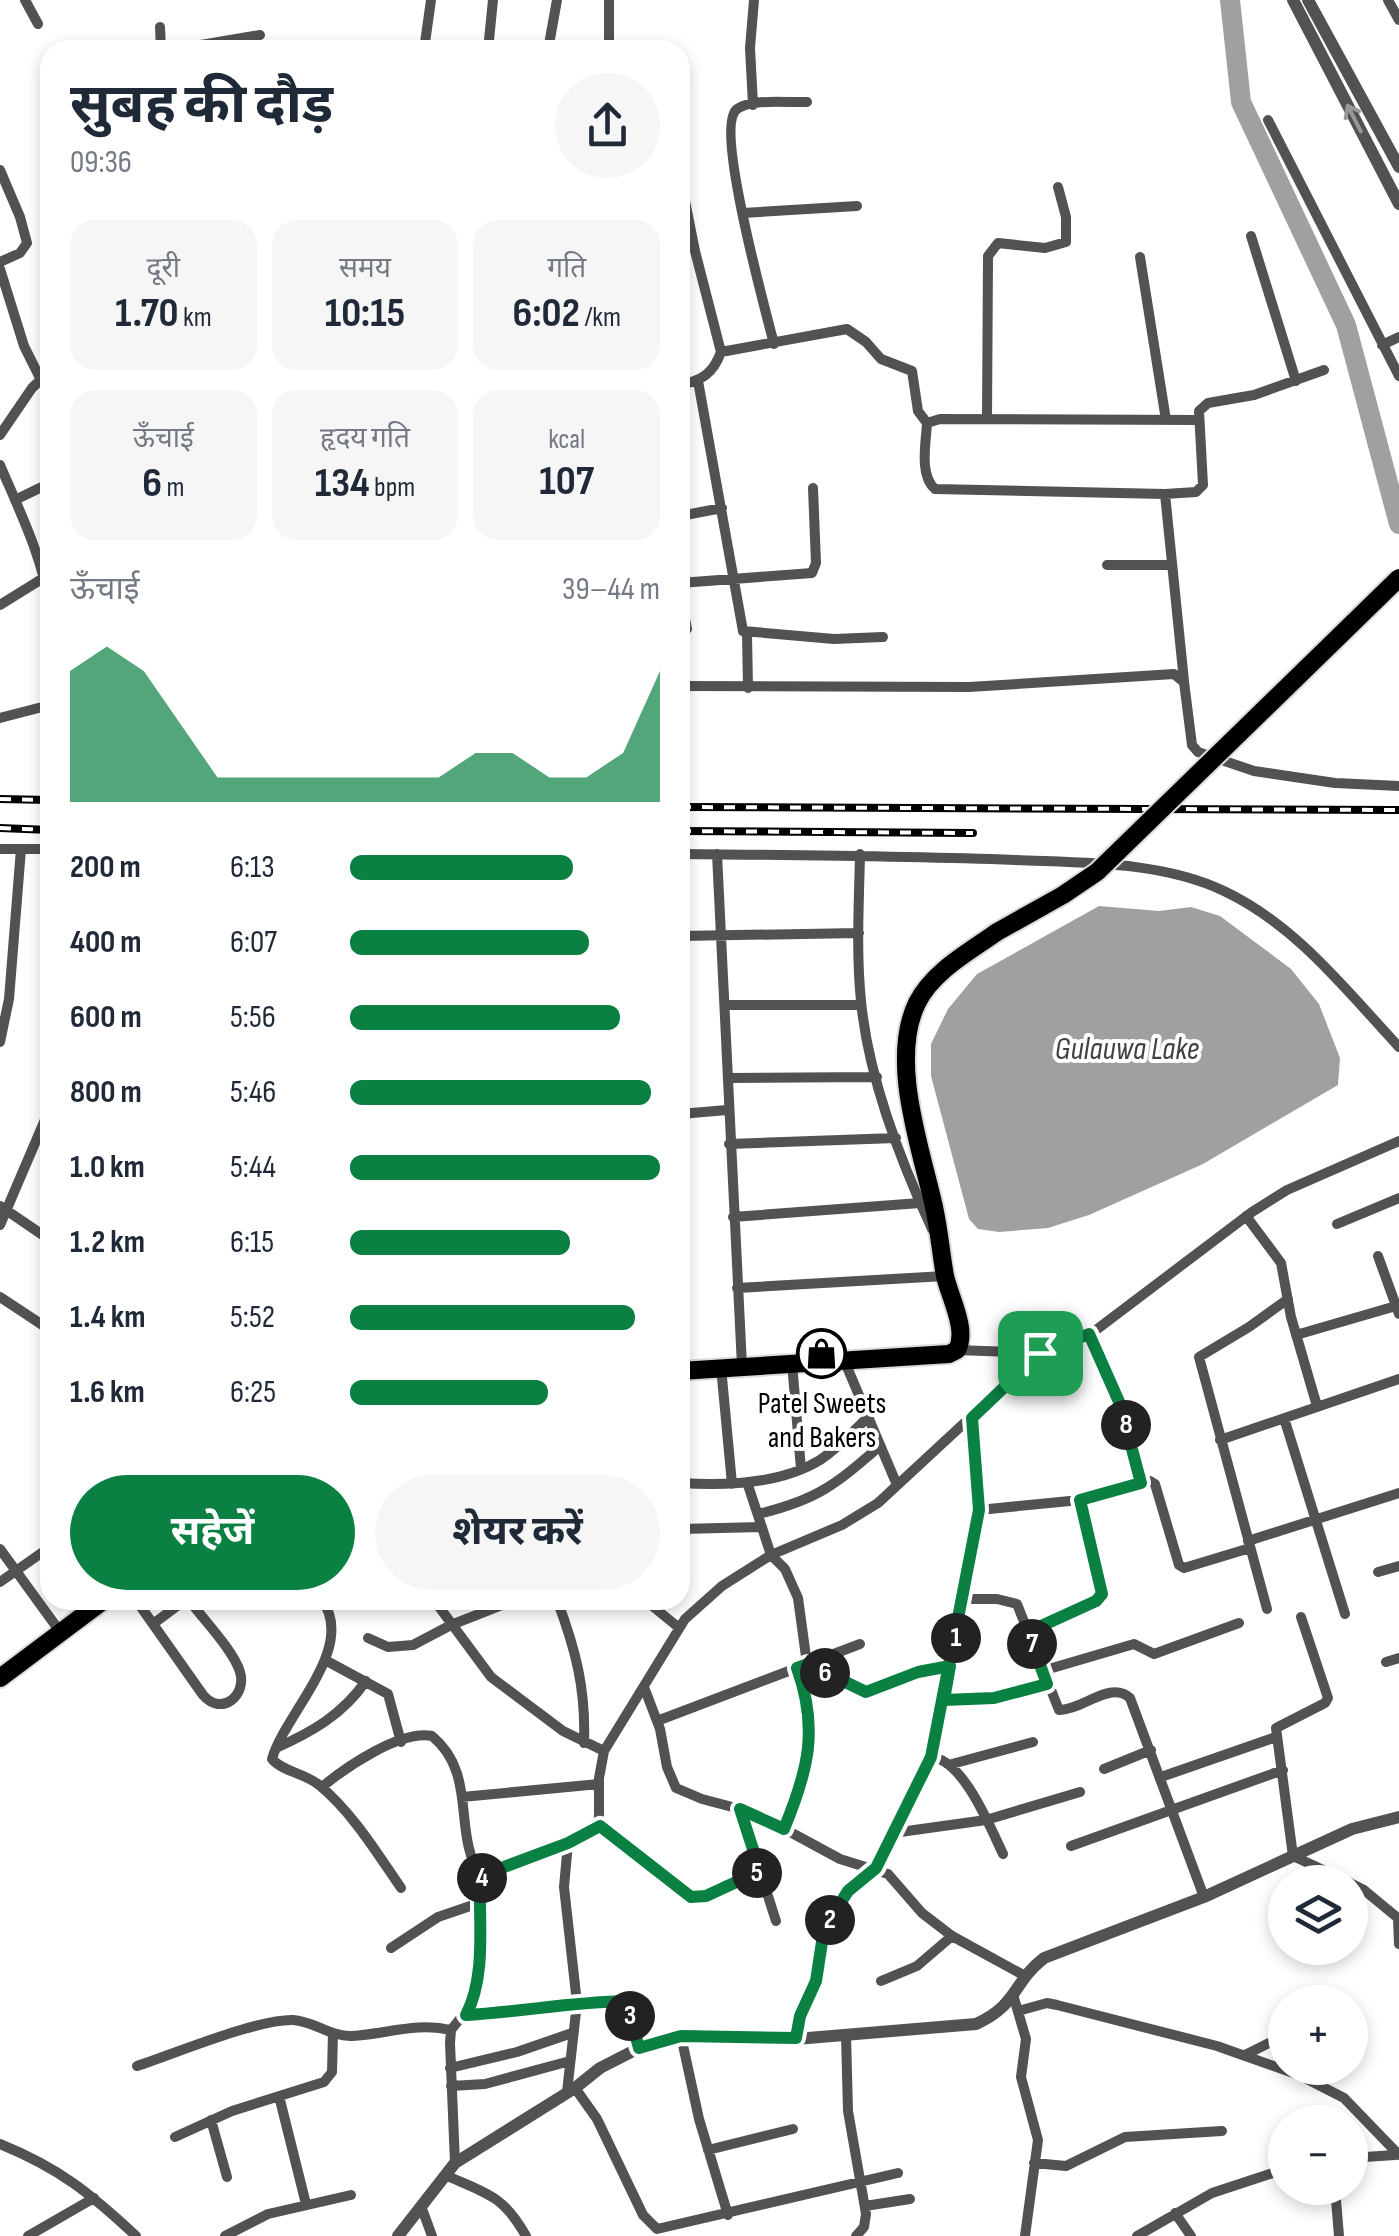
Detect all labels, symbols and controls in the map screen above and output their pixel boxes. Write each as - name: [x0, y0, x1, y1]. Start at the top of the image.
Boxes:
- text: सुबह की दौड़: [70, 72, 333, 139]
- button: share: [555, 73, 660, 178]
- one-way arrow: [1344, 103, 1363, 133]
- text: 09:36: [70, 143, 132, 182]
- text: दूरी: [147, 252, 180, 285]
- text: समय: [339, 252, 391, 285]
- text: गति: [547, 252, 586, 285]
- text: 1.70: [115, 288, 179, 339]
- text: 10:15: [325, 288, 405, 339]
- text: 6:02: [512, 288, 580, 339]
- text: km: [179, 301, 212, 334]
- text: /km: [580, 301, 621, 334]
- text: ऊँचाई: [133, 422, 194, 455]
- text: हृदय गति: [320, 422, 410, 455]
- text: kcal: [548, 423, 585, 456]
- text: 107: [539, 456, 594, 507]
- text: 6: [142, 458, 162, 509]
- text: 134: [315, 458, 370, 509]
- text: m: [162, 471, 184, 504]
- text: bpm: [370, 471, 415, 504]
- text: ऊँचाई: [70, 570, 139, 609]
- text: 39–44 m: [562, 570, 660, 609]
- text: 200 m: [70, 848, 141, 887]
- text: 6:13: [230, 848, 275, 887]
- text: 400 m: [70, 923, 142, 962]
- text: 6:07: [230, 923, 277, 962]
- text: 600 m: [70, 998, 142, 1037]
- text: 5:56: [230, 998, 276, 1037]
- water label: Gulauwa Lake: [1055, 1030, 1199, 1069]
- text: 800 m: [70, 1073, 142, 1112]
- text: 5:46: [230, 1073, 276, 1112]
- text: 1.0 km: [70, 1148, 145, 1187]
- text: 5:44: [230, 1148, 276, 1187]
- text: 1.2 km: [70, 1223, 145, 1262]
- text: 6:15: [230, 1223, 274, 1262]
- text: 1.4 km: [70, 1298, 145, 1337]
- text: 5:52: [230, 1298, 275, 1337]
- pin: [998, 1311, 1083, 1396]
- icon: arrive: [1013, 1326, 1068, 1381]
- shop icon: Patel Sweets and Bakers: [796, 1328, 848, 1380]
- text: 1.6 km: [70, 1373, 145, 1412]
- text: 6:25: [230, 1373, 276, 1412]
- place label: Patel Sweets and Bakers: [758, 1386, 886, 1456]
- pin: 8: [1101, 1400, 1151, 1450]
- text: 8: [1119, 1408, 1133, 1441]
- button: सहेजें: [70, 1475, 355, 1590]
- button: शेयर करें: [375, 1475, 660, 1590]
- pin: 1: [931, 1613, 981, 1663]
- pin: 7: [1007, 1619, 1057, 1669]
- text: 1: [951, 1621, 961, 1654]
- text: 7: [1026, 1627, 1038, 1660]
- pin: 6: [800, 1648, 850, 1698]
- text: 6: [818, 1656, 832, 1689]
- pin: 5: [732, 1848, 782, 1898]
- pin: 4: [457, 1853, 507, 1903]
- text: 5: [751, 1856, 763, 1889]
- text: 4: [475, 1861, 489, 1894]
- map controls: [1268, 1865, 1368, 2205]
- button: layers: [1268, 1865, 1368, 1965]
- pin: 2: [805, 1895, 855, 1945]
- text: 2: [824, 1903, 836, 1936]
- button: +: [1268, 1985, 1368, 2085]
- pin: 3: [605, 1991, 655, 2041]
- text: 3: [624, 1999, 636, 2032]
- button: −: [1268, 2105, 1368, 2205]

